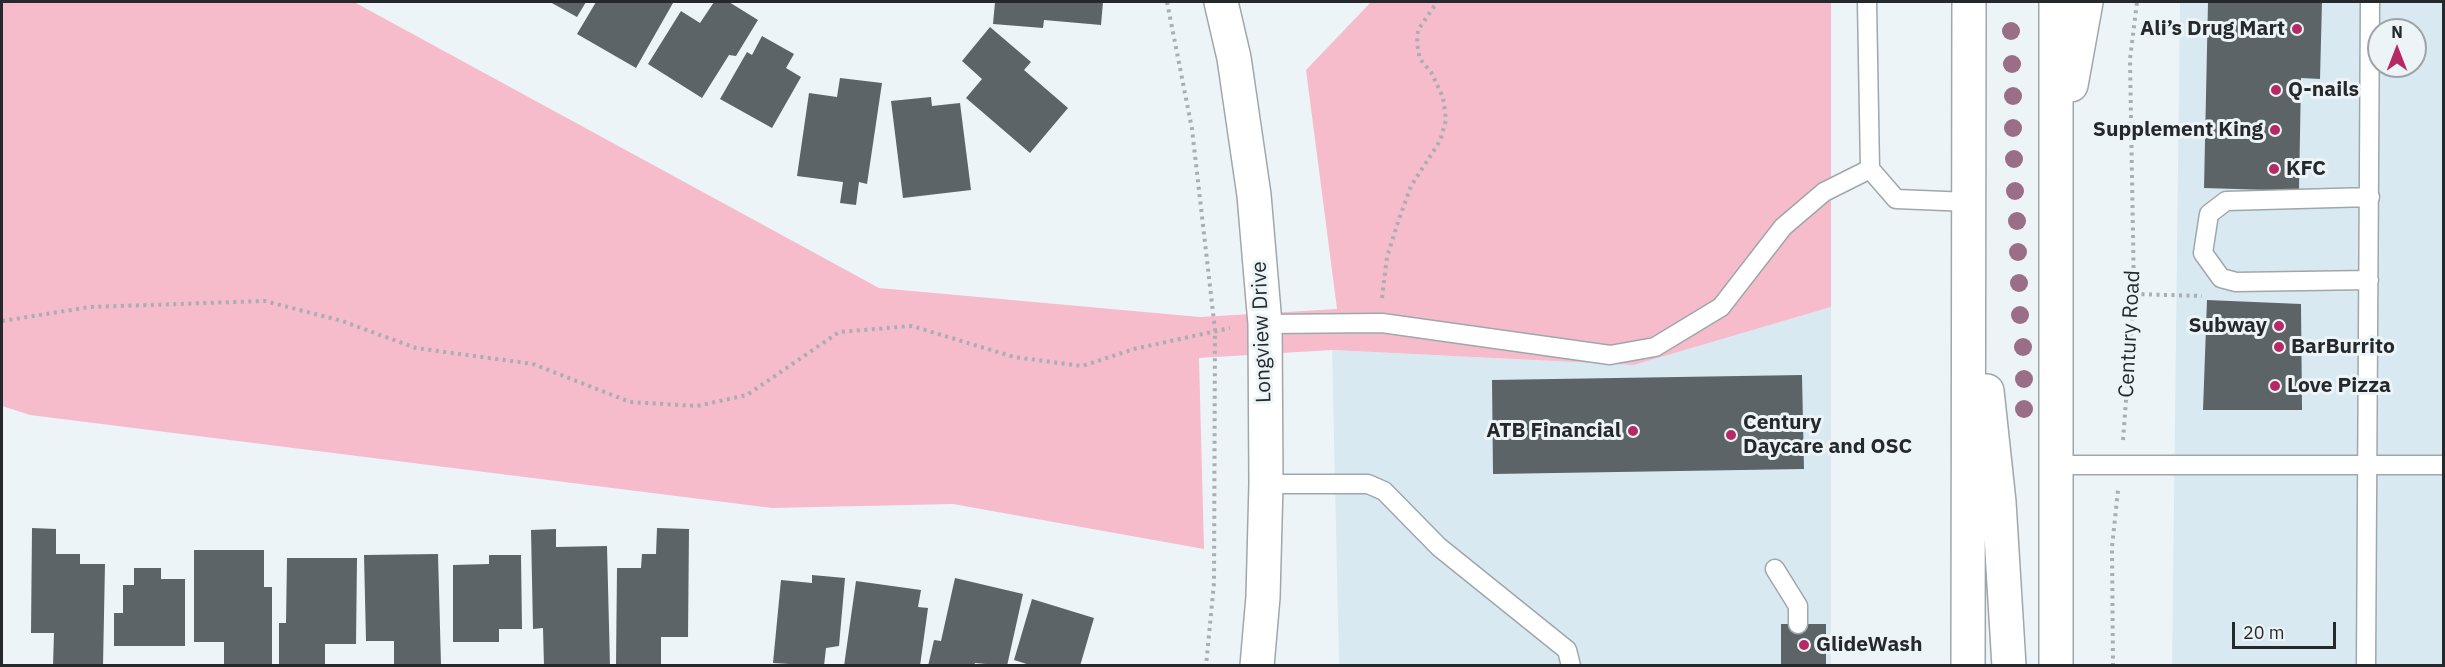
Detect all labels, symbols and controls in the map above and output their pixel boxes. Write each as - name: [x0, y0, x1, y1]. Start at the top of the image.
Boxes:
- place label: Ali’s Drug Mart: [2140, 16, 2285, 42]
- north arrow: [2367, 18, 2427, 78]
- marker: Ali’s Drug Mart: [2290, 22, 2304, 36]
- text: N: [2391, 22, 2403, 42]
- place label: Q-nails: [2288, 77, 2359, 103]
- marker: Q-nails: [2269, 83, 2283, 97]
- place label: Supplement King: [2093, 117, 2263, 143]
- marker: Supplement King: [2268, 123, 2282, 137]
- place label: KFC: [2286, 156, 2326, 182]
- marker: KFC: [2267, 162, 2281, 176]
- street label: Longview Drive: [1247, 261, 1277, 403]
- street label: Century Road: [2114, 270, 2146, 398]
- place label: Subway: [2188, 313, 2267, 339]
- marker: Subway: [2272, 319, 2286, 333]
- place label: BarBurrito: [2291, 334, 2395, 360]
- marker: BarBurrito: [2272, 340, 2286, 354]
- place label: Love Pizza: [2287, 373, 2391, 399]
- marker: Love Pizza: [2268, 379, 2282, 393]
- place label: Century Daycare and OSC: [1743, 410, 1912, 460]
- place label: ATB Financial: [1486, 418, 1621, 444]
- marker: ATB Financial: [1626, 424, 1640, 438]
- marker: Century Daycare and OSC: [1724, 428, 1738, 442]
- scale bar: [2235, 610, 2338, 648]
- text: 20 m: [2243, 621, 2285, 644]
- place label: GlideWash: [1816, 632, 1922, 658]
- marker: GlideWash: [1797, 638, 1811, 652]

